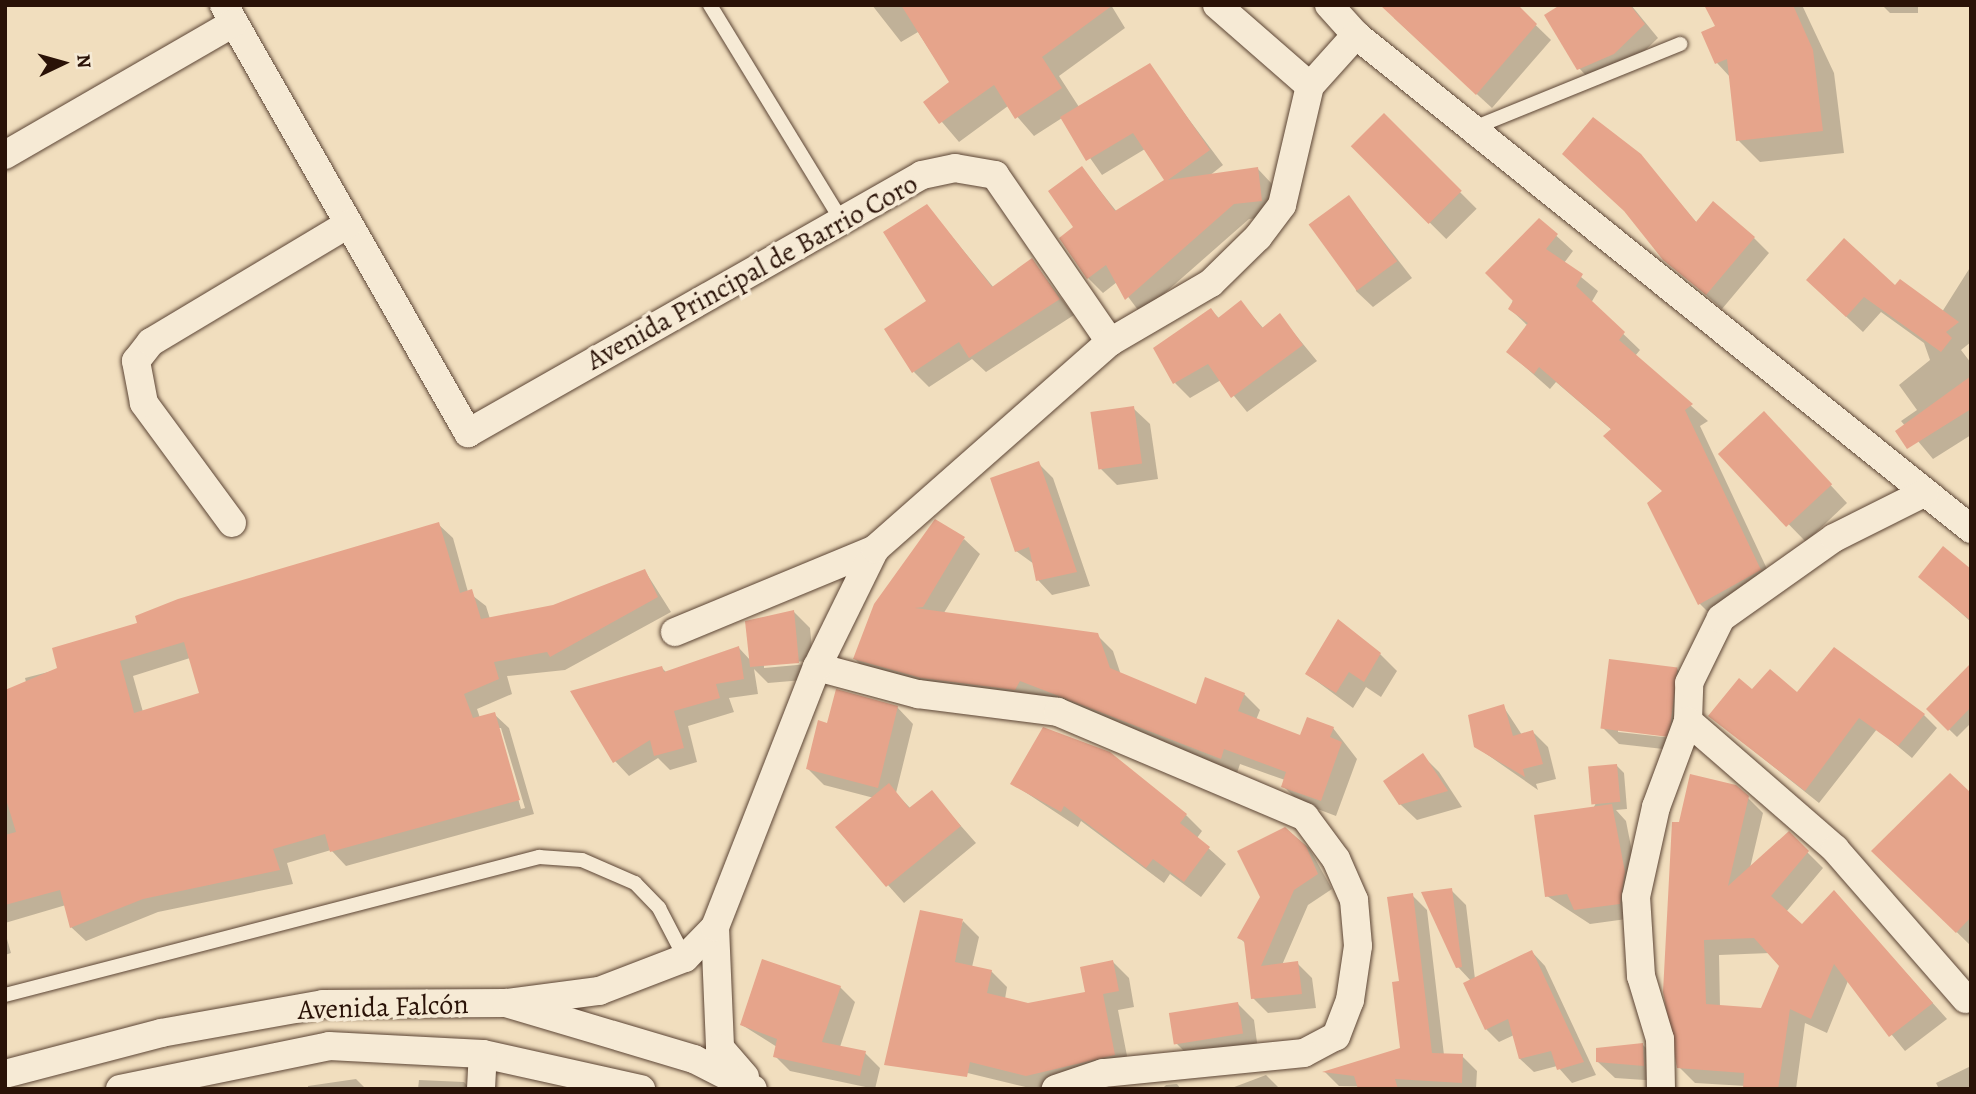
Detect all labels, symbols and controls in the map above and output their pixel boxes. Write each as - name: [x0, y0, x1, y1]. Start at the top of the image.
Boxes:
- north arrow: [28, 28, 98, 98]
- text: N: [70, 53, 97, 69]
- street label: Avenida Principal de Barrio Coro: [581, 167, 923, 377]
- street label: Avenida Falcón: [297, 987, 469, 1027]

